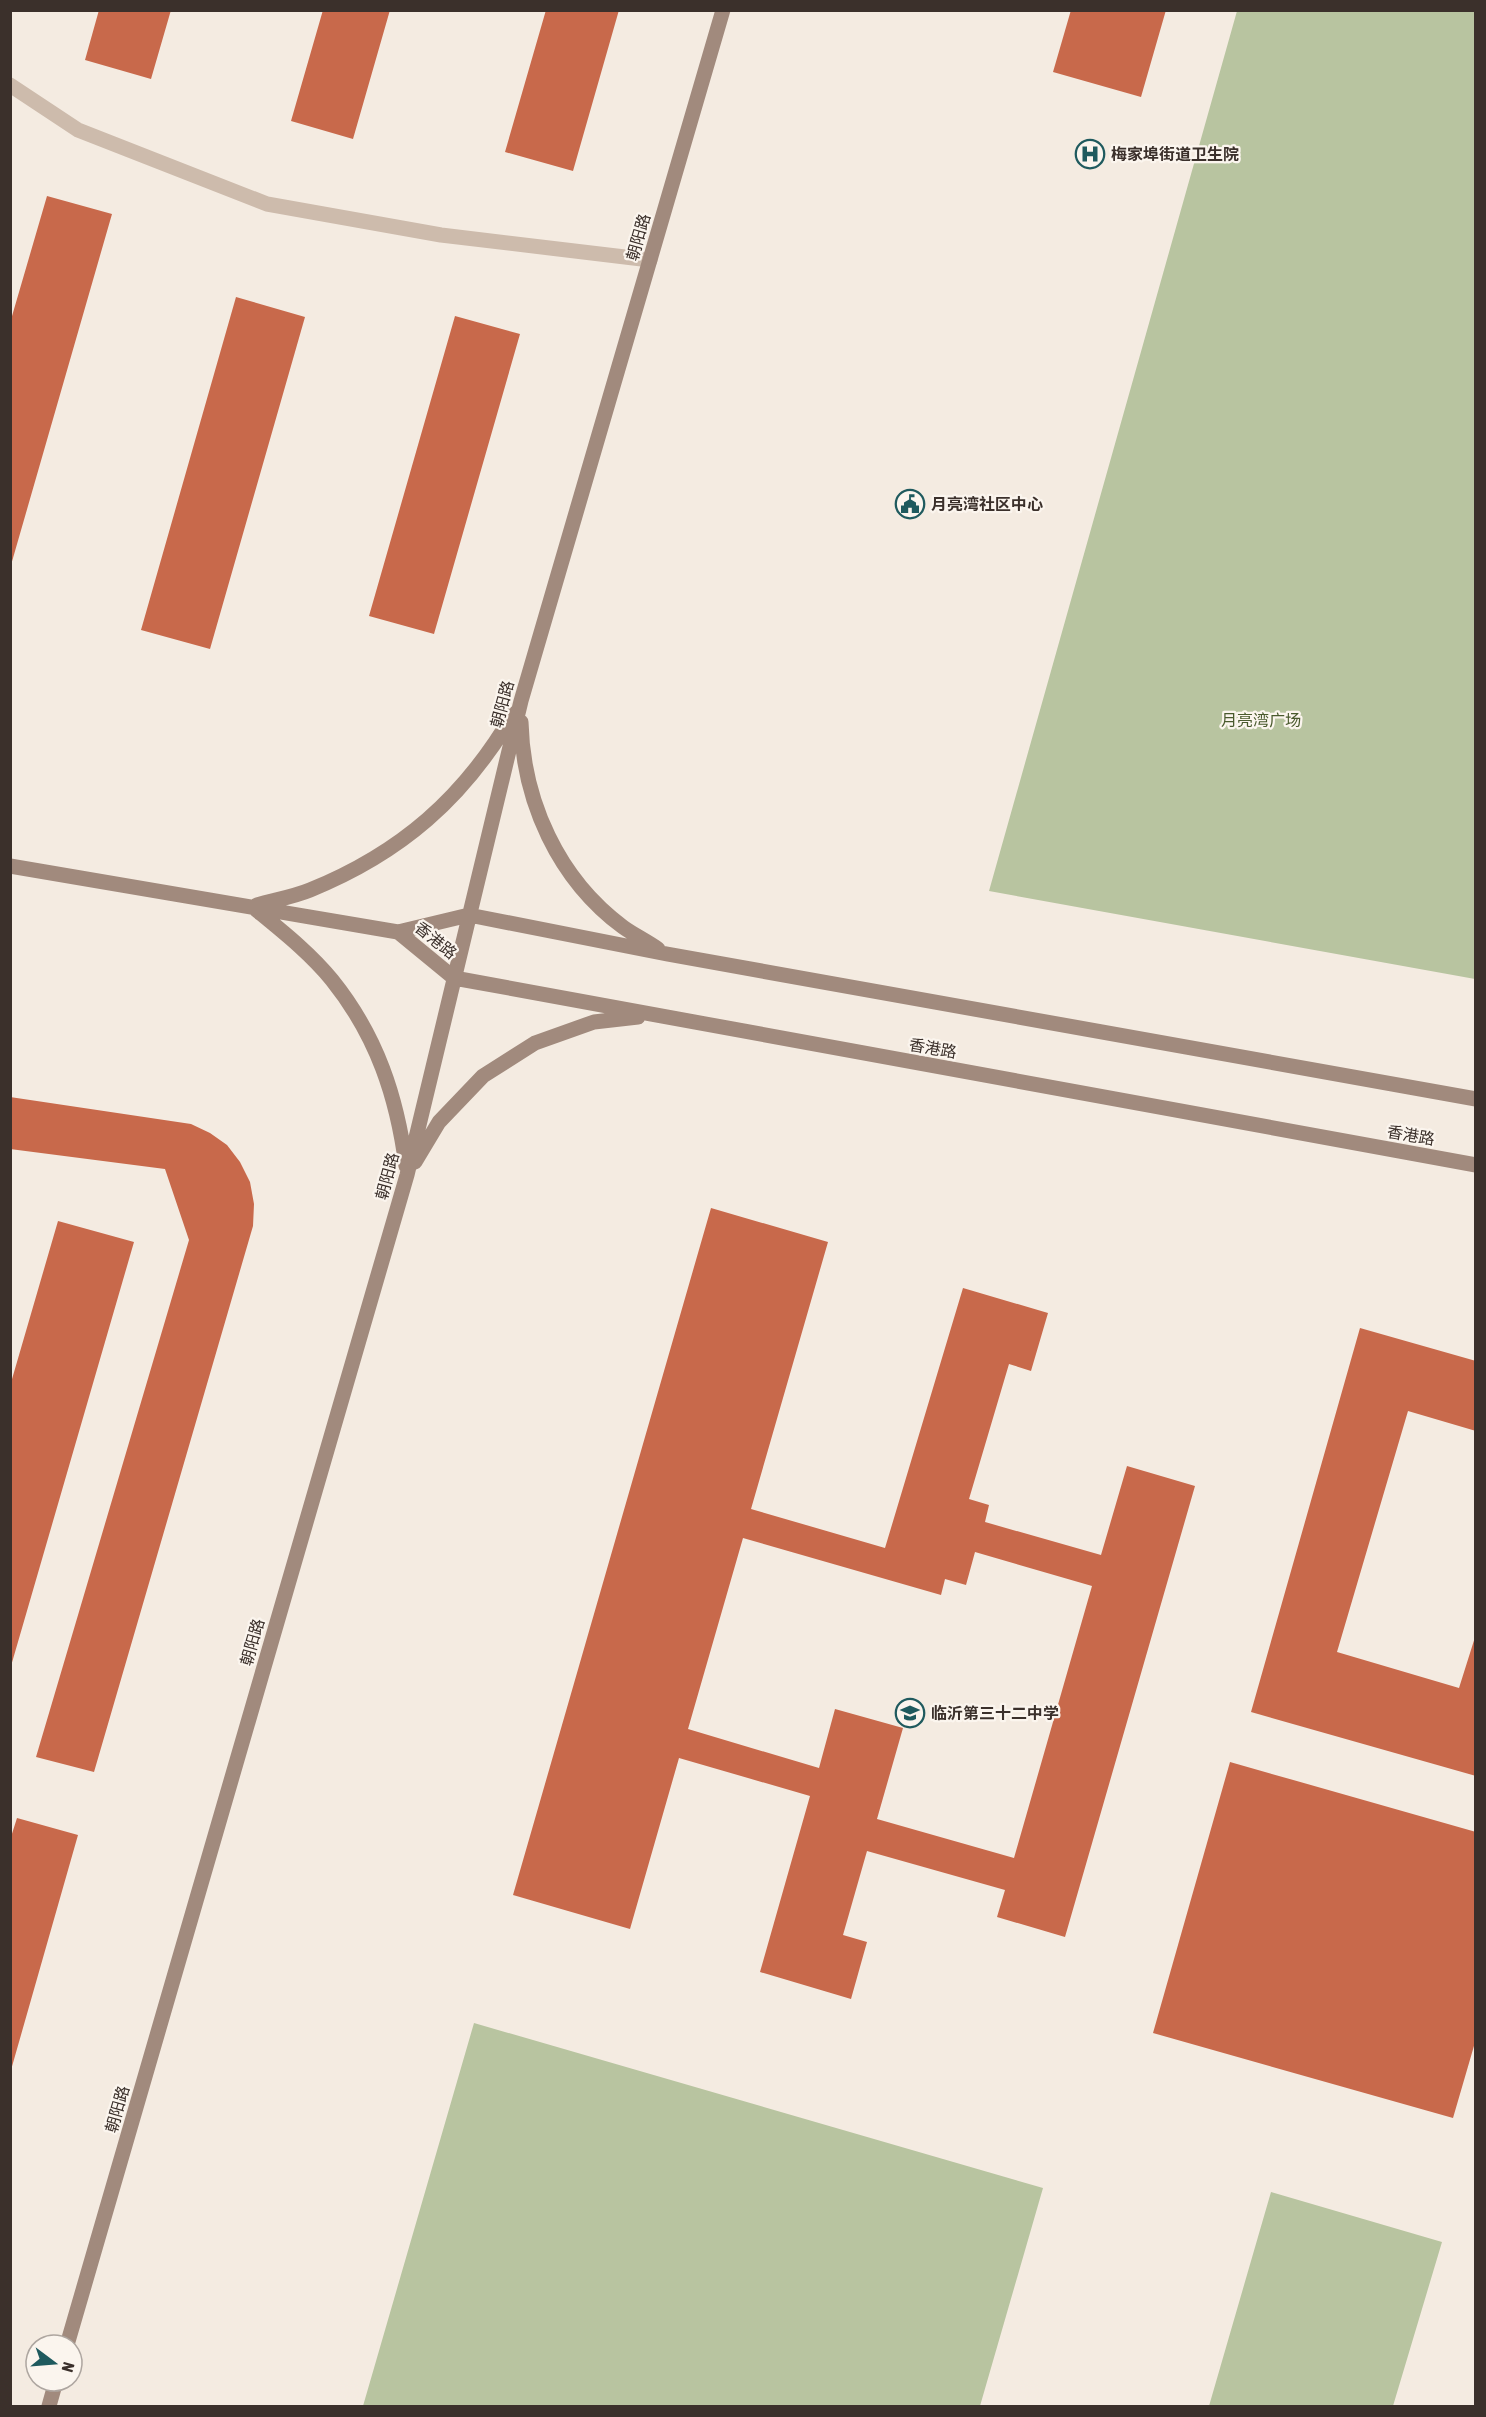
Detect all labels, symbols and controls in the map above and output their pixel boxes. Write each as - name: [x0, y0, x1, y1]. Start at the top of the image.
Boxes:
- hospital icon: 梅家埠街道卫生院: [1074, 138, 1106, 170]
- place label: 梅家埠街道卫生院: [1111, 145, 1239, 163]
- street label: 朝阳路: [623, 211, 653, 263]
- public building icon: 月亮湾社区中心: [894, 488, 926, 520]
- place label: 月亮湾社区中心: [931, 495, 1043, 513]
- street label: 朝阳路: [487, 678, 517, 730]
- park label: 月亮湾广场: [1221, 711, 1301, 729]
- street label: 香港路: [412, 918, 460, 962]
- street label: 香港路: [908, 1035, 958, 1061]
- street label: 香港路: [1386, 1122, 1436, 1148]
- street label: 朝阳路: [372, 1150, 402, 1202]
- street label: 朝阳路: [237, 1616, 267, 1668]
- school or university icon: 临沂第三十二中学: [894, 1697, 926, 1729]
- place label: 临沂第三十二中学: [931, 1704, 1059, 1722]
- street label: 朝阳路: [102, 2083, 132, 2135]
- north arrow: [24, 2333, 84, 2393]
- text: N: [58, 2360, 78, 2374]

